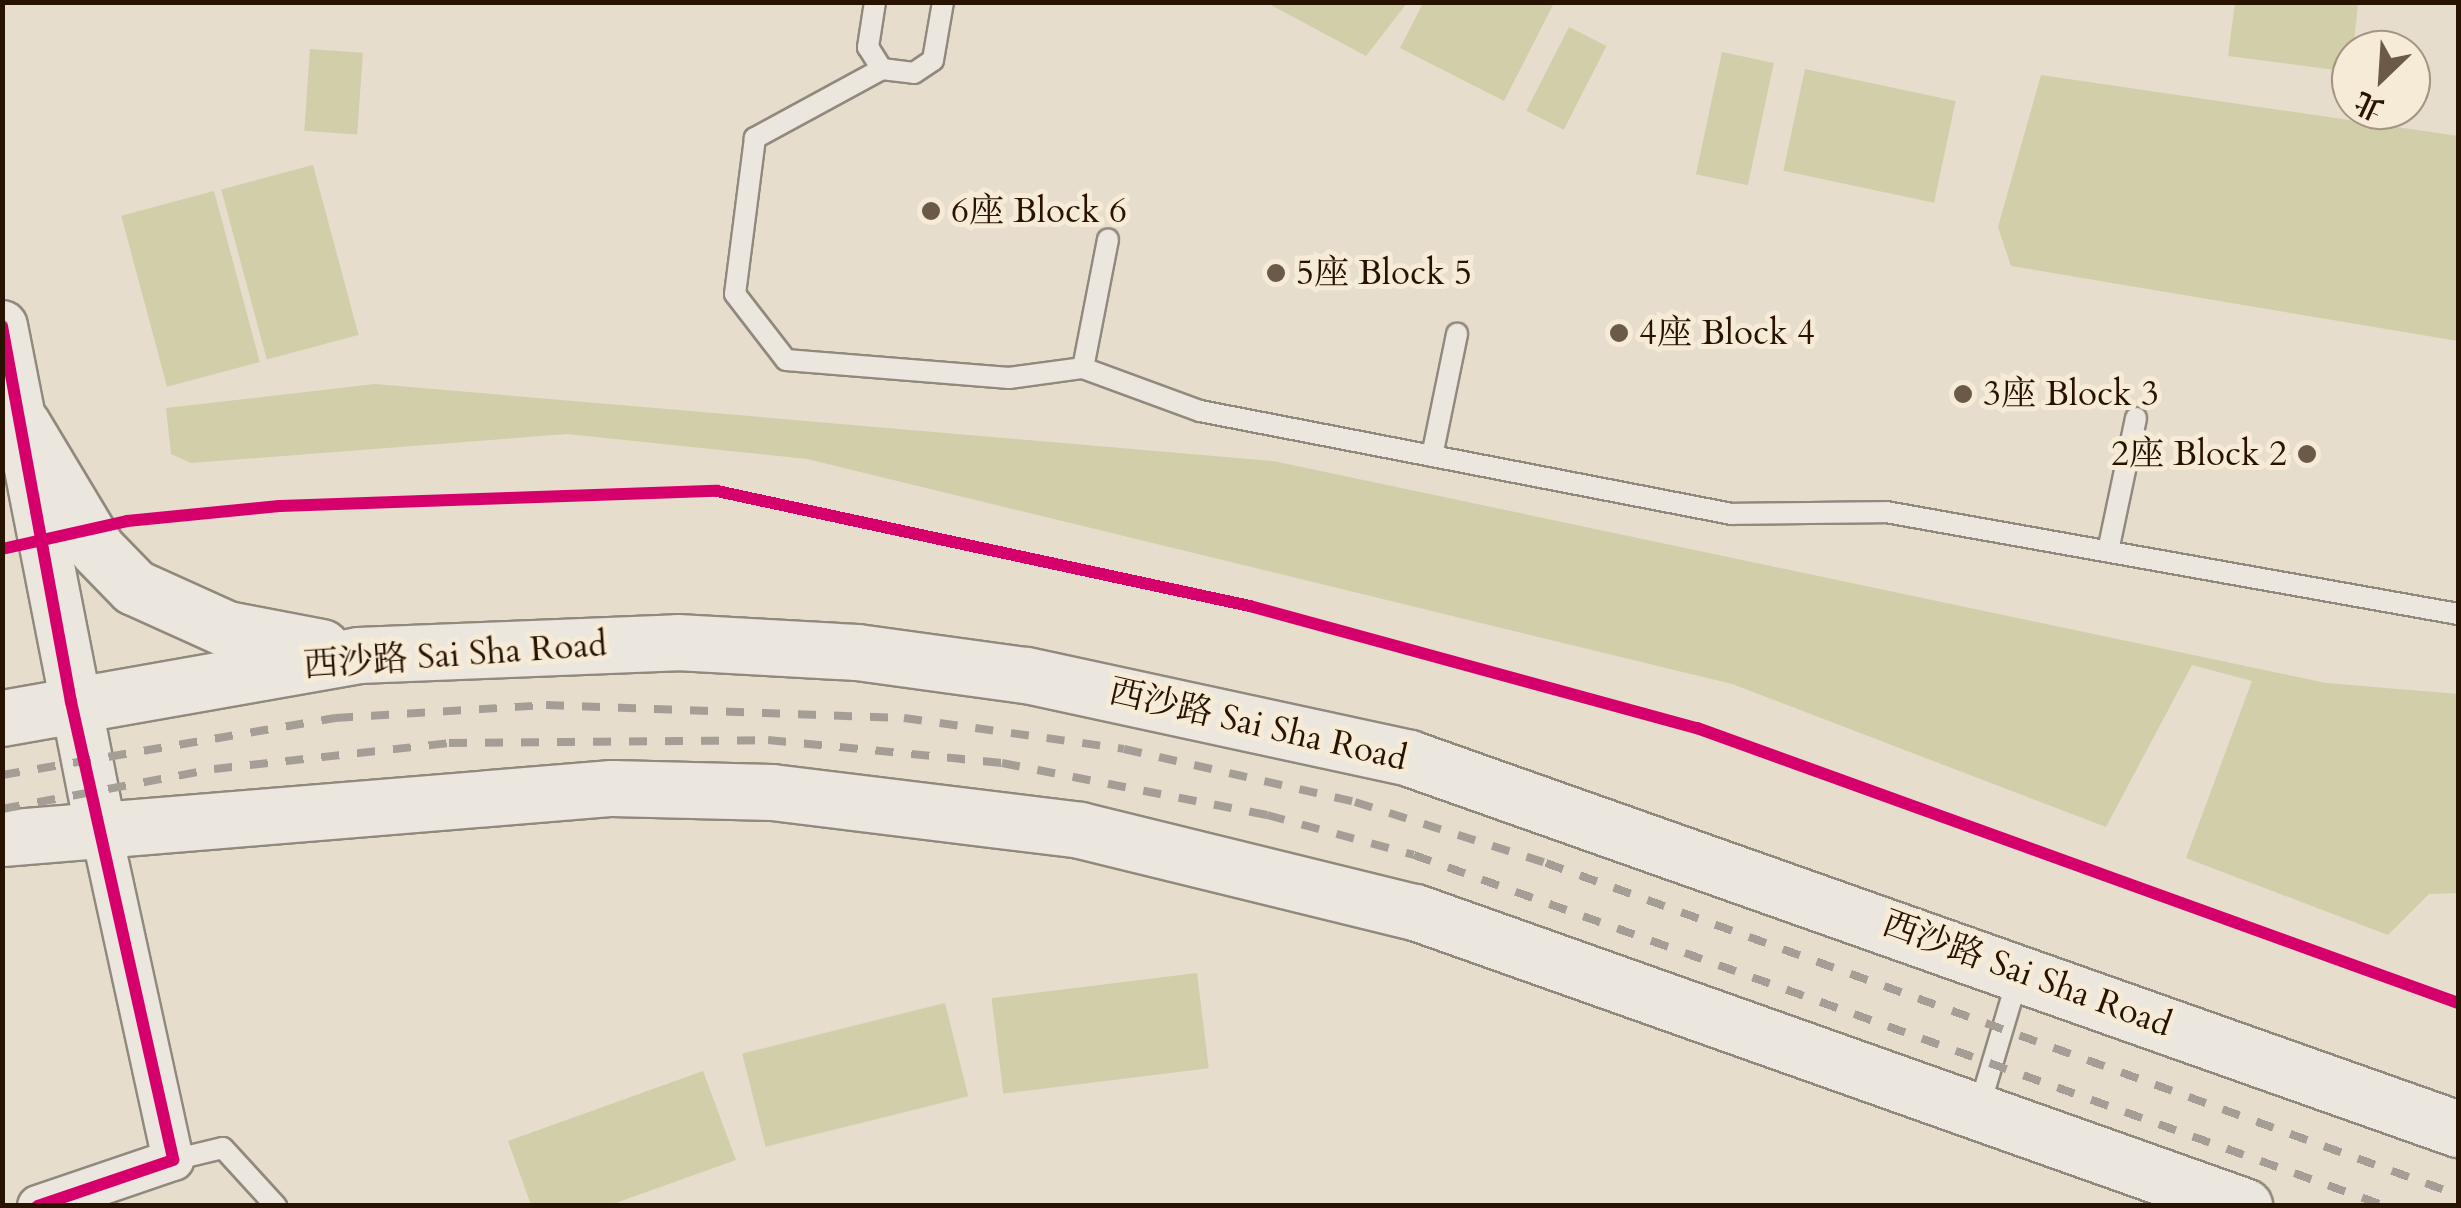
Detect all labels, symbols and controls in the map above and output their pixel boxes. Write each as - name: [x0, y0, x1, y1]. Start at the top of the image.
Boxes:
- north arrow: [2331, 30, 2431, 130]
- text: 北: [2348, 82, 2390, 129]
- place label: 6座 Block 6: [951, 190, 1127, 232]
- marker: 6座 Block 6: [920, 200, 942, 222]
- place label: 5座 Block 5: [1296, 252, 1472, 294]
- marker: 5座 Block 5: [1265, 262, 1287, 284]
- place label: 4座 Block 4: [1639, 312, 1815, 354]
- marker: 4座 Block 4: [1608, 322, 1630, 344]
- place label: 3座 Block 3: [1983, 373, 2159, 415]
- marker: 3座 Block 3: [1952, 383, 1974, 405]
- place label: 2座 Block 2: [2111, 433, 2287, 475]
- marker: 2座 Block 2: [2296, 443, 2318, 465]
- street label: 西沙路 Sai Sha Road: [302, 623, 608, 687]
- street label: 西沙路 Sai Sha Road: [1105, 670, 1411, 780]
- street label: 西沙路 Sai Sha Road: [1877, 902, 2177, 1046]

